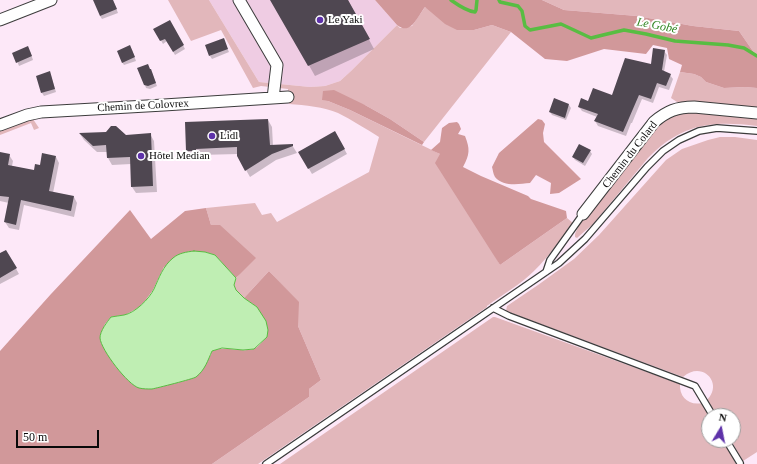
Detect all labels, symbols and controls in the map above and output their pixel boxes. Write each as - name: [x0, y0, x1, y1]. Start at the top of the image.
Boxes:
- place label: Le Yaki: [328, 13, 363, 27]
- marker: Le Yaki: [315, 15, 325, 25]
- water label: Le Gobé: [636, 15, 678, 37]
- street label: Chemin de Colovrex: [97, 97, 189, 115]
- street label: Chemin du Colard: [600, 119, 660, 191]
- place label: Lidl: [220, 129, 238, 143]
- marker: Lidl: [207, 131, 217, 141]
- place label: Hôtel Median: [149, 149, 210, 163]
- marker: Hôtel Median: [136, 151, 146, 161]
- north arrow: [701, 408, 741, 448]
- text: N: [718, 411, 728, 424]
- scale bar: [18, 422, 101, 448]
- text: 50 m: [23, 430, 47, 444]

